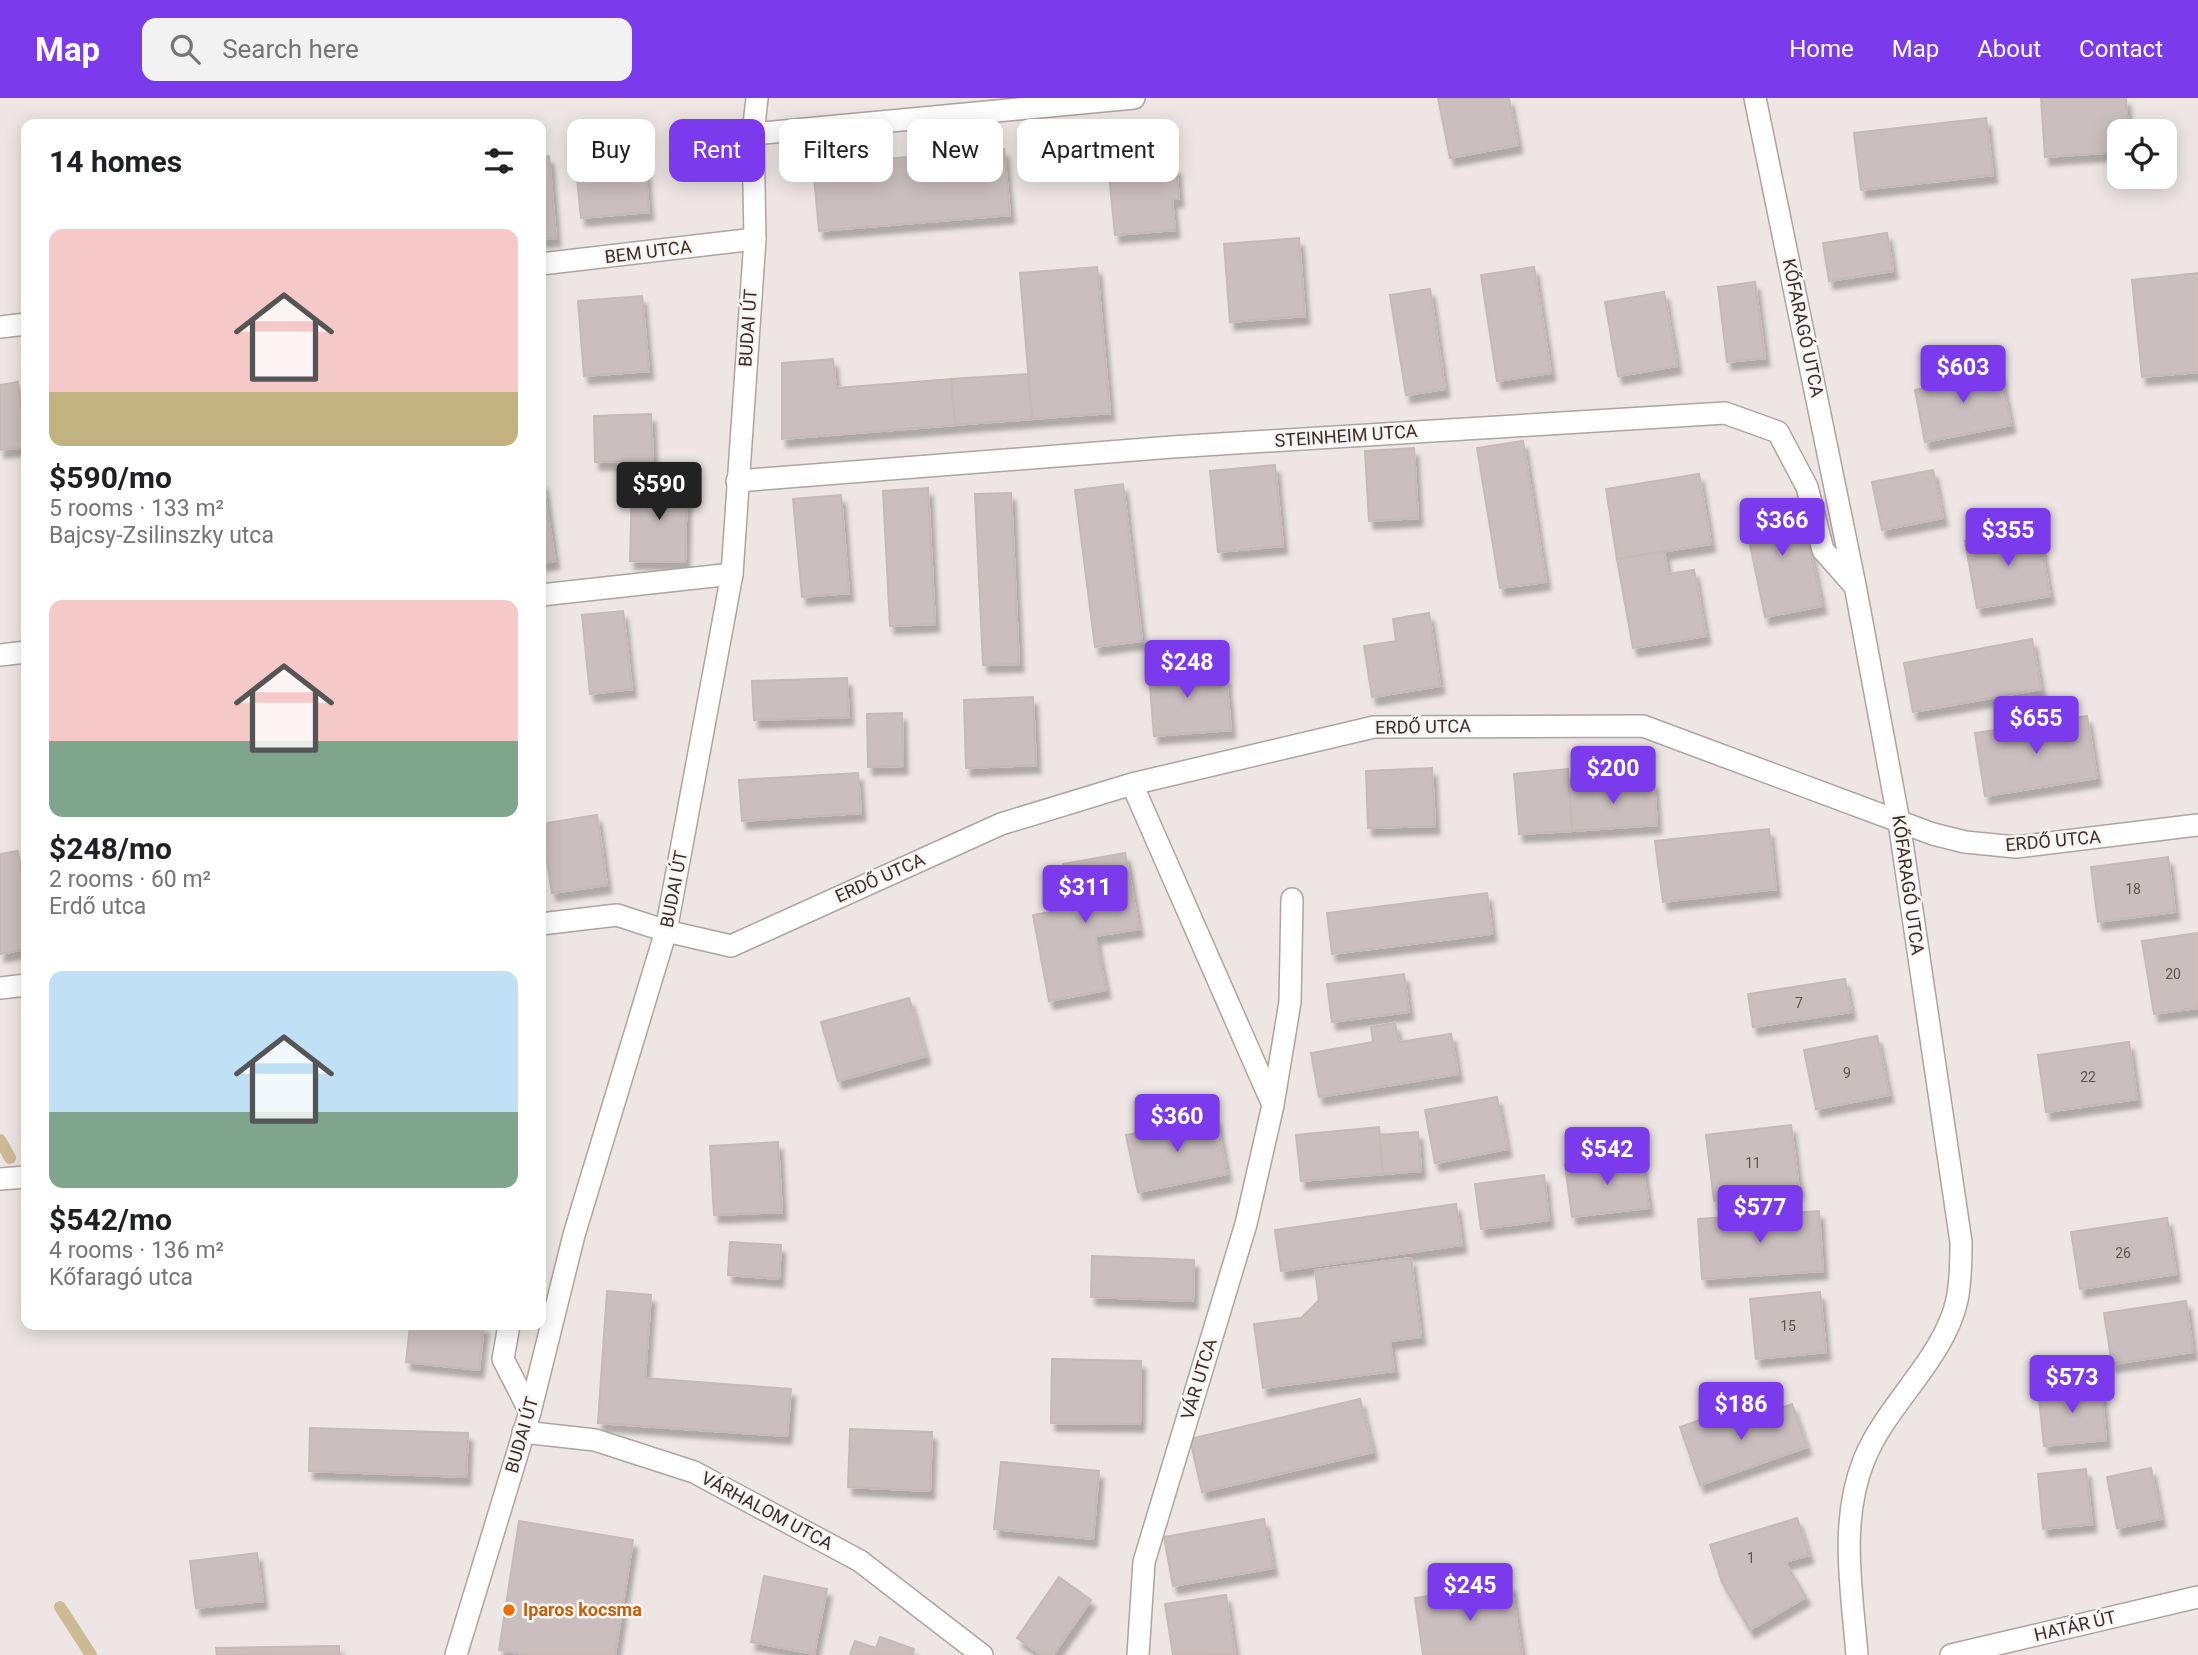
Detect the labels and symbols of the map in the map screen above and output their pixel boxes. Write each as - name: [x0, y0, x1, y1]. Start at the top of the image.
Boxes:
- street label: BEM UTCA: [603, 236, 693, 267]
- street label: KŐFARAGÓ UTCA: [1779, 257, 1828, 399]
- street label: BUDAI ÚT: [734, 288, 761, 368]
- pin: $603: [1922, 345, 2004, 405]
- street label: STEINHEIM UTCA: [1274, 420, 1418, 451]
- pin: $590: [618, 462, 700, 522]
- pin: $366: [1741, 498, 1823, 558]
- pin: $355: [1967, 508, 2049, 568]
- pin: $248: [1146, 640, 1228, 700]
- pin: $655: [1995, 696, 2077, 756]
- street label: ERDŐ UTCA: [1375, 715, 1471, 738]
- pin: $200: [1572, 746, 1654, 806]
- street label: KŐFARAGÓ UTCA: [1888, 814, 1929, 956]
- street label: ERDŐ UTCA: [2004, 826, 2102, 855]
- street label: BUDAI ÚT: [656, 848, 691, 929]
- street label: ERDŐ UTCA: [832, 848, 928, 907]
- pin: $311: [1044, 866, 1126, 925]
- house number: 18: [2125, 881, 2141, 897]
- house number: 20: [2165, 966, 2181, 982]
- house number: 7: [1795, 995, 1803, 1011]
- house number: 9: [1843, 1065, 1851, 1081]
- house number: 22: [2080, 1069, 2096, 1085]
- pin: $360: [1136, 1094, 1218, 1154]
- pin: $542: [1566, 1128, 1648, 1187]
- house number: 11: [1745, 1155, 1761, 1171]
- pin: $577: [1719, 1186, 1801, 1245]
- house number: 26: [2115, 1245, 2131, 1261]
- house number: 15: [1780, 1318, 1796, 1334]
- street label: VÁR UTCA: [1176, 1336, 1221, 1422]
- pin: $573: [2031, 1356, 2113, 1415]
- pin: $186: [1700, 1382, 1782, 1442]
- street label: BUDAI ÚT: [501, 1394, 542, 1475]
- street label: VÁRHALOM UTCA: [698, 1467, 837, 1554]
- house number: 1: [1747, 1550, 1755, 1566]
- pin: $245: [1429, 1564, 1511, 1623]
- place label: Iparos kocsma: [523, 1599, 642, 1620]
- marker: Iparos kocsma: [501, 1602, 517, 1618]
- street label: HATÁR ÚT: [2032, 1606, 2118, 1645]

